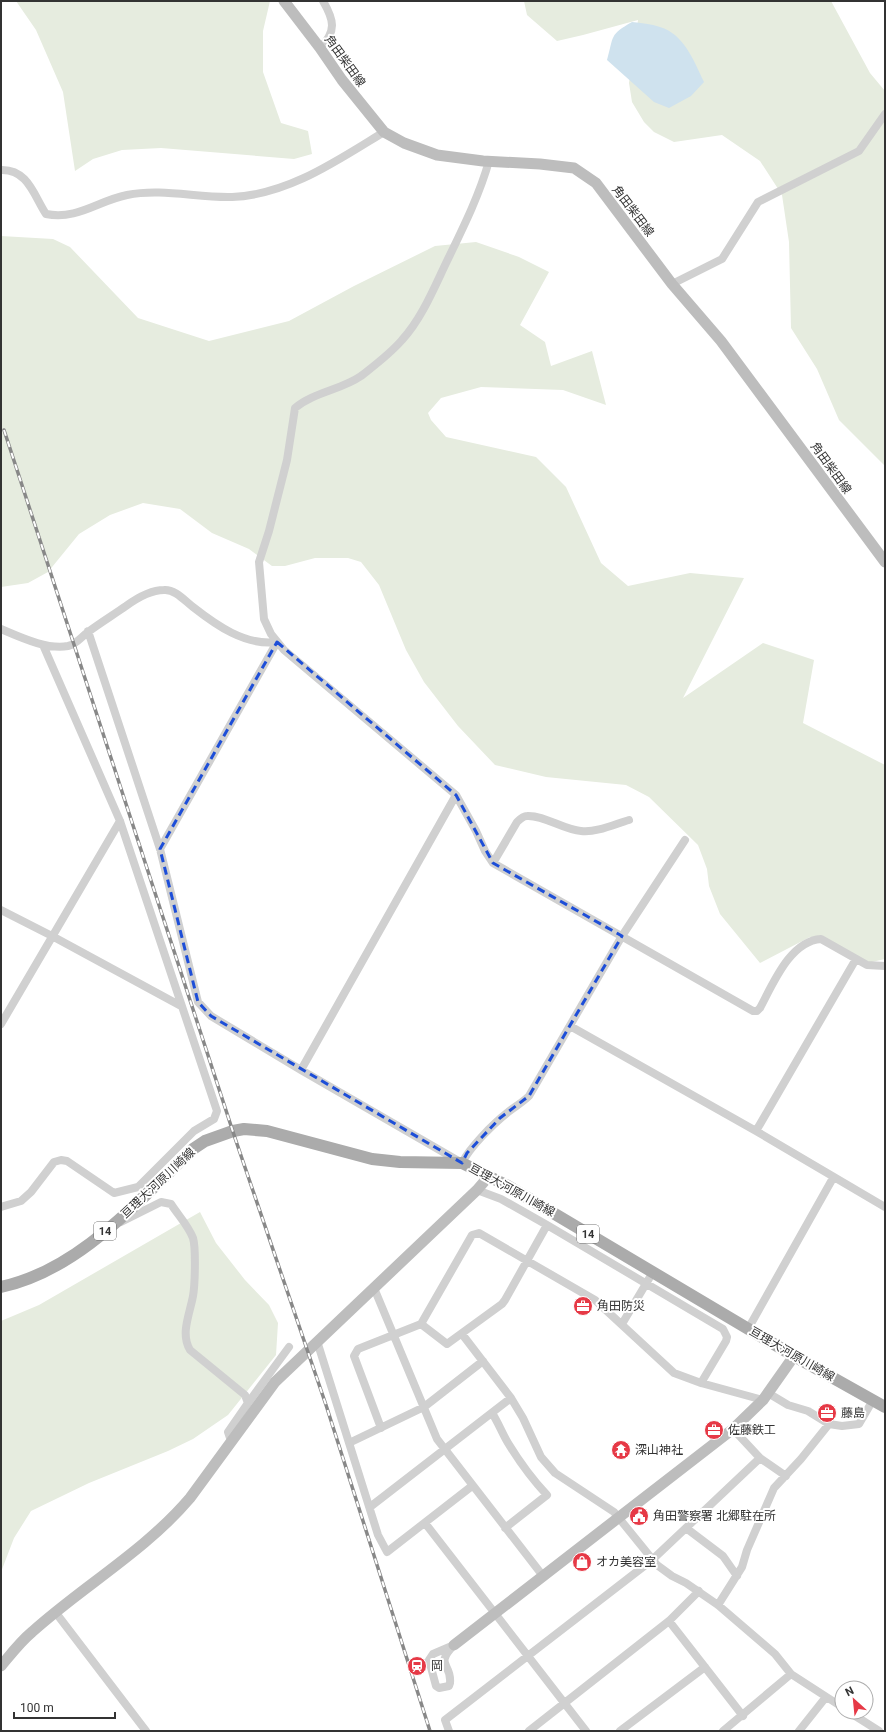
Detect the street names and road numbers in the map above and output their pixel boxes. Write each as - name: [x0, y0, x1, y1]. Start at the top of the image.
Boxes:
- street label: 角田柴田線: [322, 33, 368, 89]
- street label: 角田柴田線: [609, 183, 657, 239]
- street label: 角田柴田線: [808, 440, 854, 496]
- street label: 亘理大河原川崎線: [118, 1145, 198, 1221]
- street label: 亘理大河原川崎線: [467, 1161, 557, 1219]
- road number: 14: [94, 1222, 116, 1240]
- road number: 14: [577, 1225, 599, 1243]
- street label: 亘理大河原川崎線: [747, 1324, 837, 1384]

